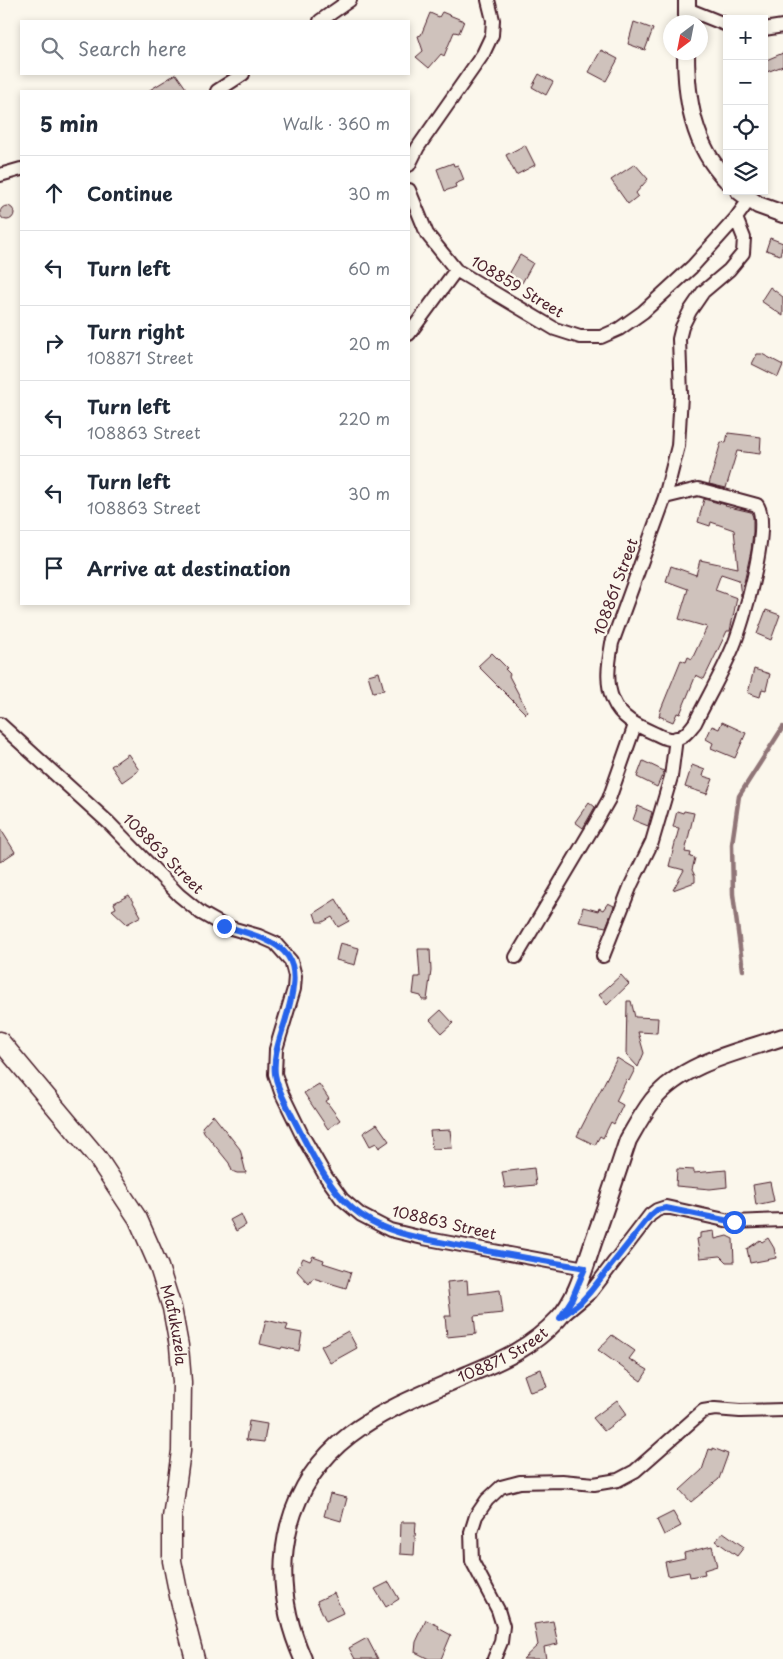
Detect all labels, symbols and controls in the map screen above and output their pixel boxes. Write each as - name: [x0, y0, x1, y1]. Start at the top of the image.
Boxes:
- north arrow: [663, 15, 708, 60]
- map controls: [723, 15, 768, 195]
- button: +: [723, 15, 768, 60]
- search box: [20, 20, 410, 75]
- icon: search: [38, 34, 66, 62]
- text: Search here: [78, 34, 187, 62]
- button: −: [723, 60, 768, 105]
- button: locate: [723, 105, 768, 150]
- text: 5 min: [40, 107, 98, 139]
- text: Walk · 360 m: [283, 111, 390, 135]
- button: layers: [723, 150, 768, 195]
- icon: ahead: [40, 179, 68, 207]
- text: Continue: [87, 179, 173, 207]
- text: 30 m: [348, 181, 390, 205]
- street label: 108859 Street: [467, 249, 569, 323]
- icon: left: [40, 254, 68, 282]
- text: Turn left: [87, 254, 171, 282]
- text: 60 m: [348, 256, 390, 280]
- text: Turn right: [87, 317, 185, 345]
- icon: right: [40, 329, 68, 357]
- text: 20 m: [349, 331, 390, 355]
- text: 108871 Street: [87, 345, 193, 369]
- text: Turn left: [87, 392, 171, 420]
- icon: left: [40, 404, 68, 432]
- text: 220 m: [339, 406, 390, 430]
- text: 108863 Street: [87, 420, 201, 444]
- text: Turn left: [87, 467, 171, 495]
- icon: left: [40, 479, 68, 507]
- text: 30 m: [348, 481, 390, 505]
- text: 108863 Street: [87, 495, 201, 519]
- street label: 108861 Street: [586, 535, 643, 638]
- icon: arrive: [40, 554, 68, 582]
- text: Arrive at destination: [87, 554, 291, 582]
- street label: 108863 Street: [118, 807, 210, 899]
- route end: [213, 915, 236, 938]
- street label: 108863 Street: [390, 1198, 499, 1245]
- route start: [723, 1211, 746, 1234]
- street label: Mafukuzela: [155, 1281, 194, 1367]
- street label: 108871 Street: [454, 1321, 552, 1388]

